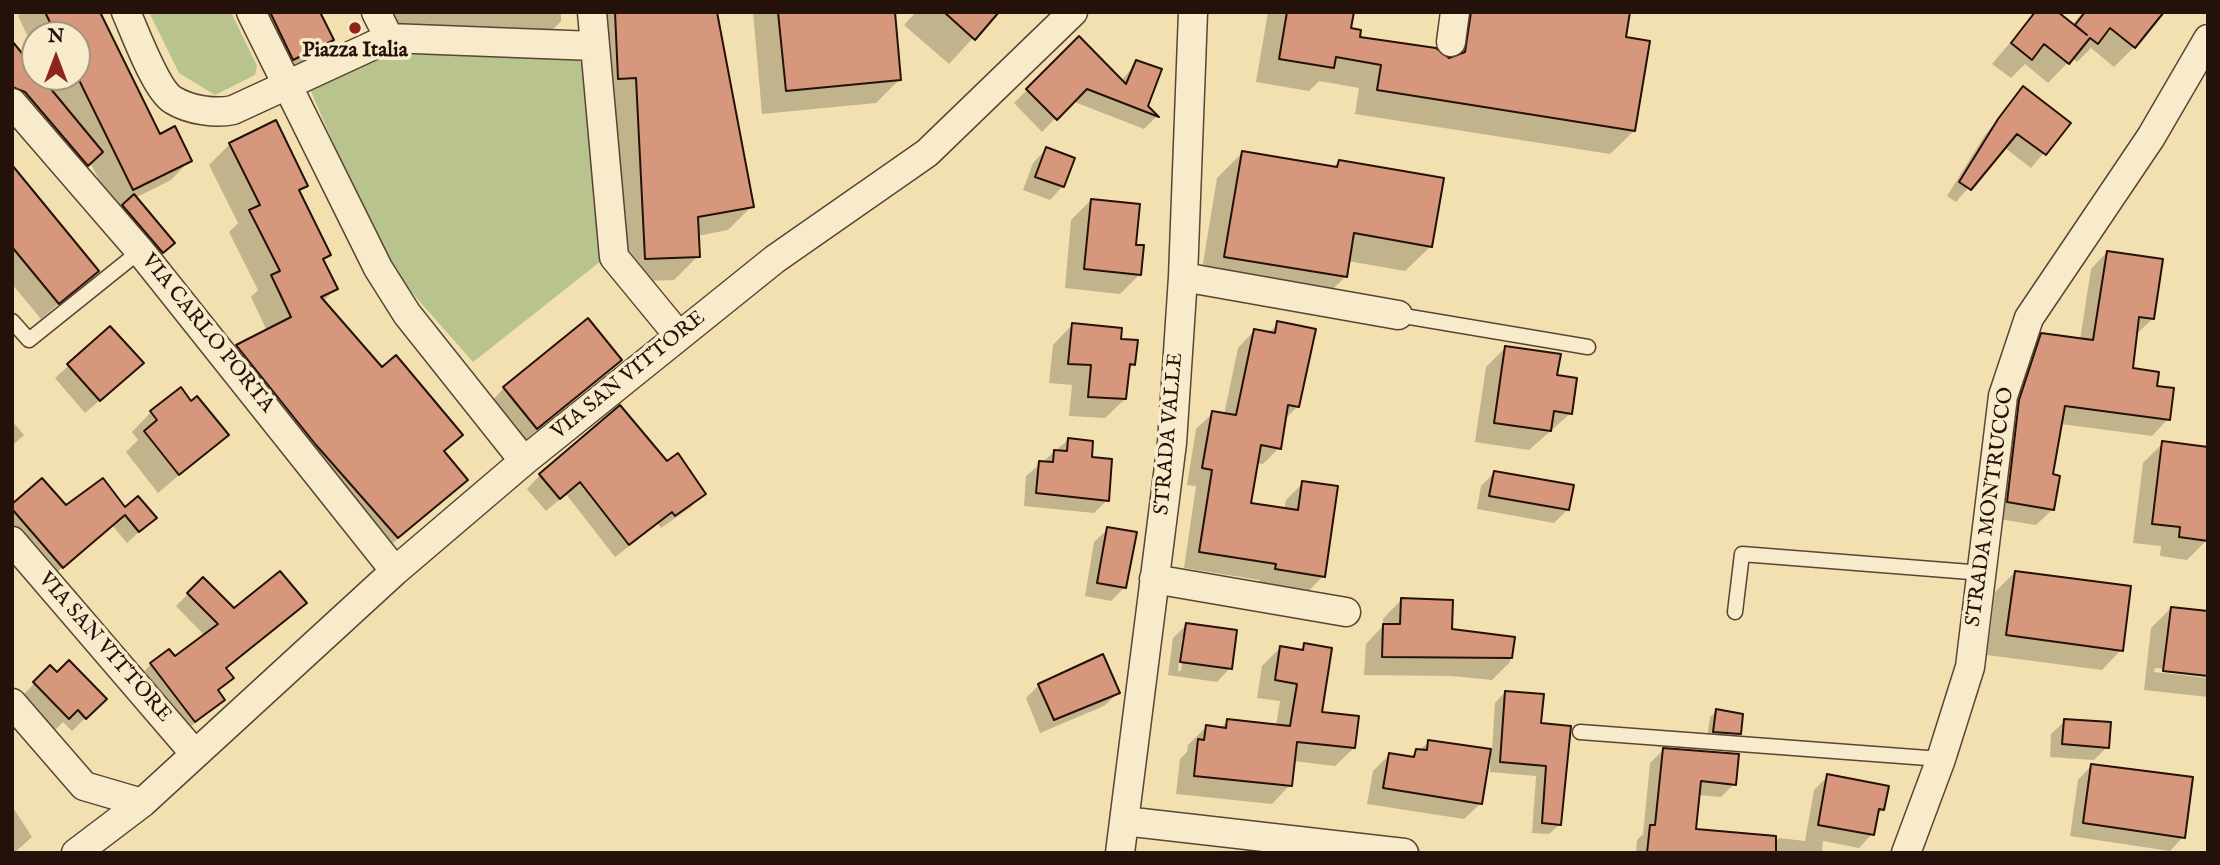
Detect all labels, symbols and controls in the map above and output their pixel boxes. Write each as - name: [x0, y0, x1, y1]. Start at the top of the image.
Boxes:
- marker: Piazza Italia: [347, 20, 363, 36]
- north arrow: [21, 21, 91, 91]
- text: N: [48, 25, 64, 49]
- place label: Piazza Italia: [302, 39, 408, 65]
- street label: VIA CARLO PORTA: [135, 249, 279, 419]
- street label: VIA SAN VITTORE: [547, 306, 711, 446]
- street label: STRADA VALLE: [1150, 352, 1190, 516]
- street label: STRADA MONTRUCCO: [1962, 386, 2020, 628]
- street label: VIA SAN VITTORE: [32, 568, 176, 728]

